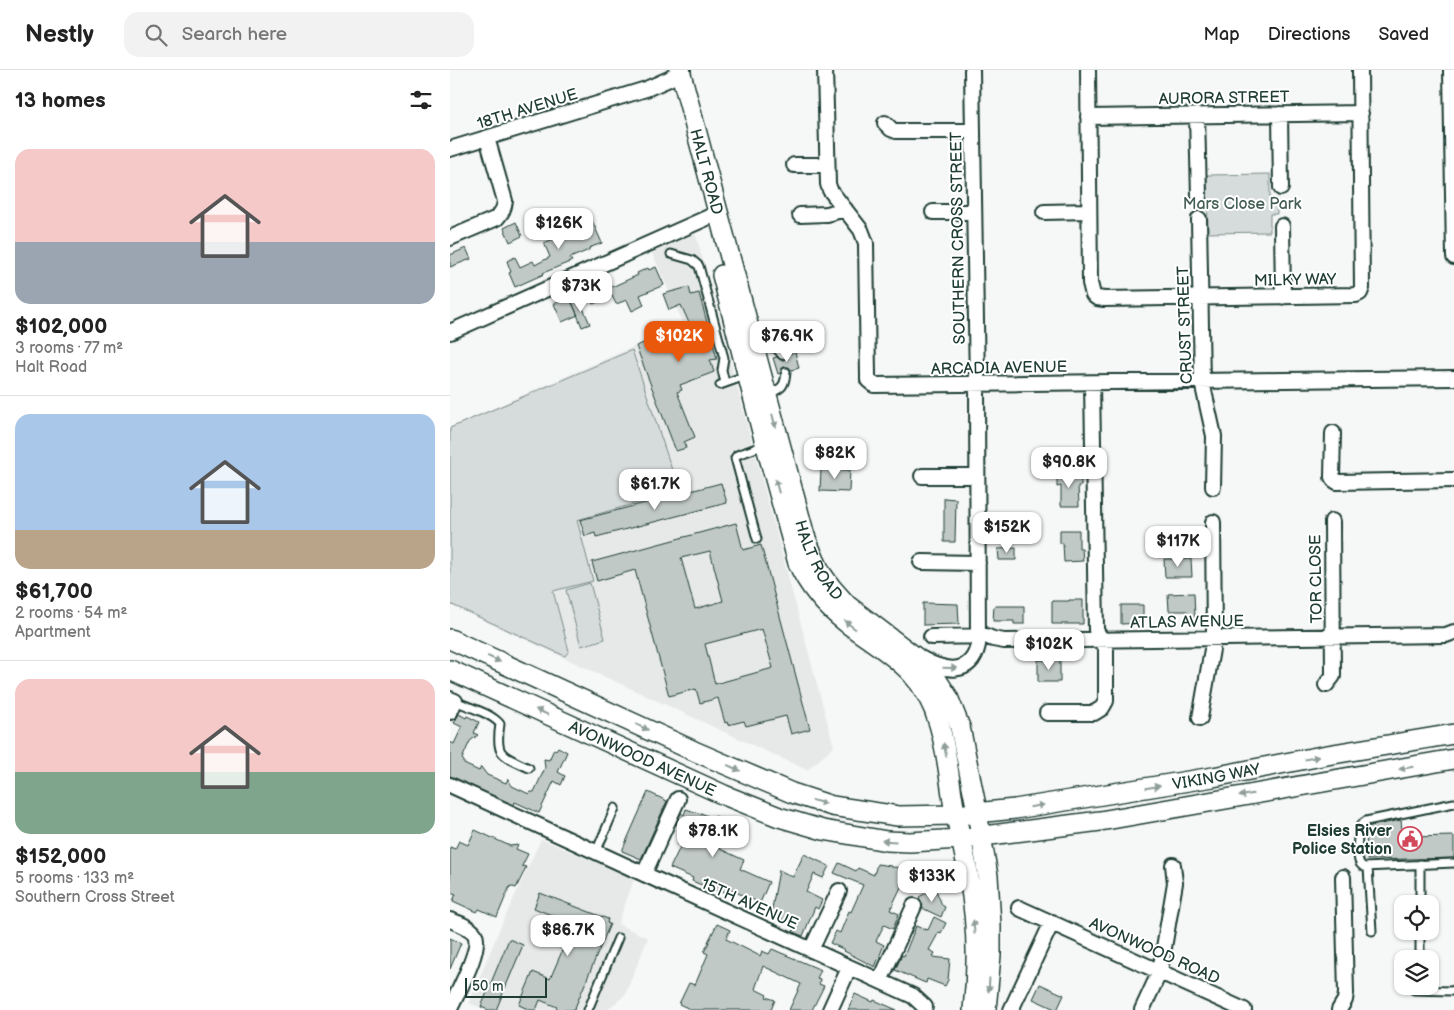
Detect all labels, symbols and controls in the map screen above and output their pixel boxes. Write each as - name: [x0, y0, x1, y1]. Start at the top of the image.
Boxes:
- search box: [124, 12, 474, 57]
- text: Nestly: [25, 20, 94, 49]
- icon: search: [142, 21, 170, 49]
- text: Search here: [182, 23, 287, 46]
- text: Map: [1204, 24, 1240, 45]
- text: Directions: [1268, 24, 1350, 45]
- text: Saved: [1378, 24, 1429, 45]
- street label: 18TH AVENUE: [475, 85, 580, 134]
- icon: filters: [407, 86, 435, 114]
- text: 13 homes: [15, 88, 106, 113]
- street label: AURORA STREET: [1158, 88, 1290, 109]
- street label: HALT ROAD: [685, 127, 726, 217]
- street label: SOUTHERN CROSS STREET: [947, 131, 970, 344]
- icon: home: [180, 181, 270, 271]
- park label: Mars Close Park: [1183, 195, 1301, 214]
- pin: $126K: [524, 208, 594, 250]
- text: $126K: [535, 214, 583, 233]
- street label: CRUST STREET: [1174, 265, 1197, 385]
- pin: $73K: [551, 270, 611, 313]
- street label: MILKY WAY: [1254, 270, 1337, 291]
- text: $73K: [561, 277, 601, 296]
- text: $102,000: [15, 314, 107, 339]
- pin: $102K: [644, 320, 714, 363]
- pin: $76.9K: [746, 320, 828, 363]
- text: $102K: [655, 327, 703, 346]
- text: $76.9K: [761, 327, 813, 346]
- text: 3 rooms · 77 m²: [15, 339, 123, 358]
- text: Halt Road: [15, 358, 87, 377]
- street label: ARCADIA AVENUE: [931, 358, 1067, 379]
- one-way arrow: [770, 414, 778, 429]
- pin: $82K: [805, 438, 865, 480]
- text: $82K: [815, 444, 855, 463]
- pin: $90.8K: [1028, 446, 1110, 489]
- icon: home: [180, 447, 270, 537]
- text: $90.8K: [1042, 453, 1096, 472]
- pin: $61.7K: [614, 468, 696, 511]
- text: $61.7K: [630, 475, 680, 494]
- one-way arrow: [772, 478, 780, 493]
- pin: $152K: [972, 512, 1042, 554]
- street label: HALT ROAD: [790, 518, 846, 605]
- text: $152K: [984, 518, 1030, 537]
- pin: $117K: [1143, 526, 1213, 568]
- text: $117K: [1156, 532, 1200, 551]
- street label: TOR CLOSE: [1306, 534, 1327, 624]
- text: $61,700: [15, 579, 93, 604]
- text: 2 rooms · 54 m²: [15, 604, 127, 623]
- street label: ATLAS AVENUE: [1130, 612, 1244, 633]
- one-way arrow: [844, 620, 857, 631]
- text: Apartment: [15, 623, 91, 642]
- pin: $102K: [1014, 628, 1084, 671]
- text: $102K: [1025, 635, 1073, 654]
- one-way arrow: [487, 656, 501, 664]
- one-way arrow: [942, 664, 958, 672]
- one-way arrow: [534, 708, 549, 716]
- icon: home: [180, 712, 270, 802]
- street label: AVONWOOD AVENUE: [566, 718, 719, 801]
- one-way arrow: [635, 723, 649, 731]
- one-way arrow: [940, 741, 948, 757]
- one-way arrow: [1305, 753, 1321, 761]
- street label: VIKING WAY: [1171, 760, 1263, 794]
- one-way arrow: [727, 764, 741, 772]
- one-way arrow: [1398, 764, 1414, 772]
- one-way arrow: [1145, 783, 1161, 791]
- one-way arrow: [1238, 792, 1254, 800]
- one-way arrow: [811, 798, 826, 806]
- one-way arrow: [1030, 801, 1046, 809]
- pin: $78.1K: [672, 816, 754, 858]
- text: $78.1K: [688, 822, 738, 841]
- place label: Elsies River Police Station: [1292, 822, 1393, 859]
- public building icon: Elsies River Police Station: [1397, 826, 1423, 852]
- one-way arrow: [881, 837, 897, 845]
- text: $152,000: [15, 844, 106, 869]
- pin: $133K: [897, 860, 967, 903]
- text: $133K: [909, 867, 955, 886]
- text: 5 rooms · 133 m²: [15, 869, 134, 888]
- street label: 15TH AVENUE: [698, 875, 801, 934]
- text: Southern Cross Street: [15, 888, 175, 907]
- map controls: [1394, 895, 1439, 995]
- button: locate: [1394, 895, 1439, 940]
- pin: $86.7K: [527, 914, 609, 957]
- street label: AVONWOOD ROAD: [1086, 914, 1223, 989]
- one-way arrow: [970, 919, 978, 935]
- text: $86.7K: [541, 921, 595, 940]
- button: layers: [1394, 950, 1439, 995]
- scale bar: [465, 975, 548, 998]
- one-way arrow: [985, 977, 993, 993]
- text: 50 m: [472, 978, 504, 995]

